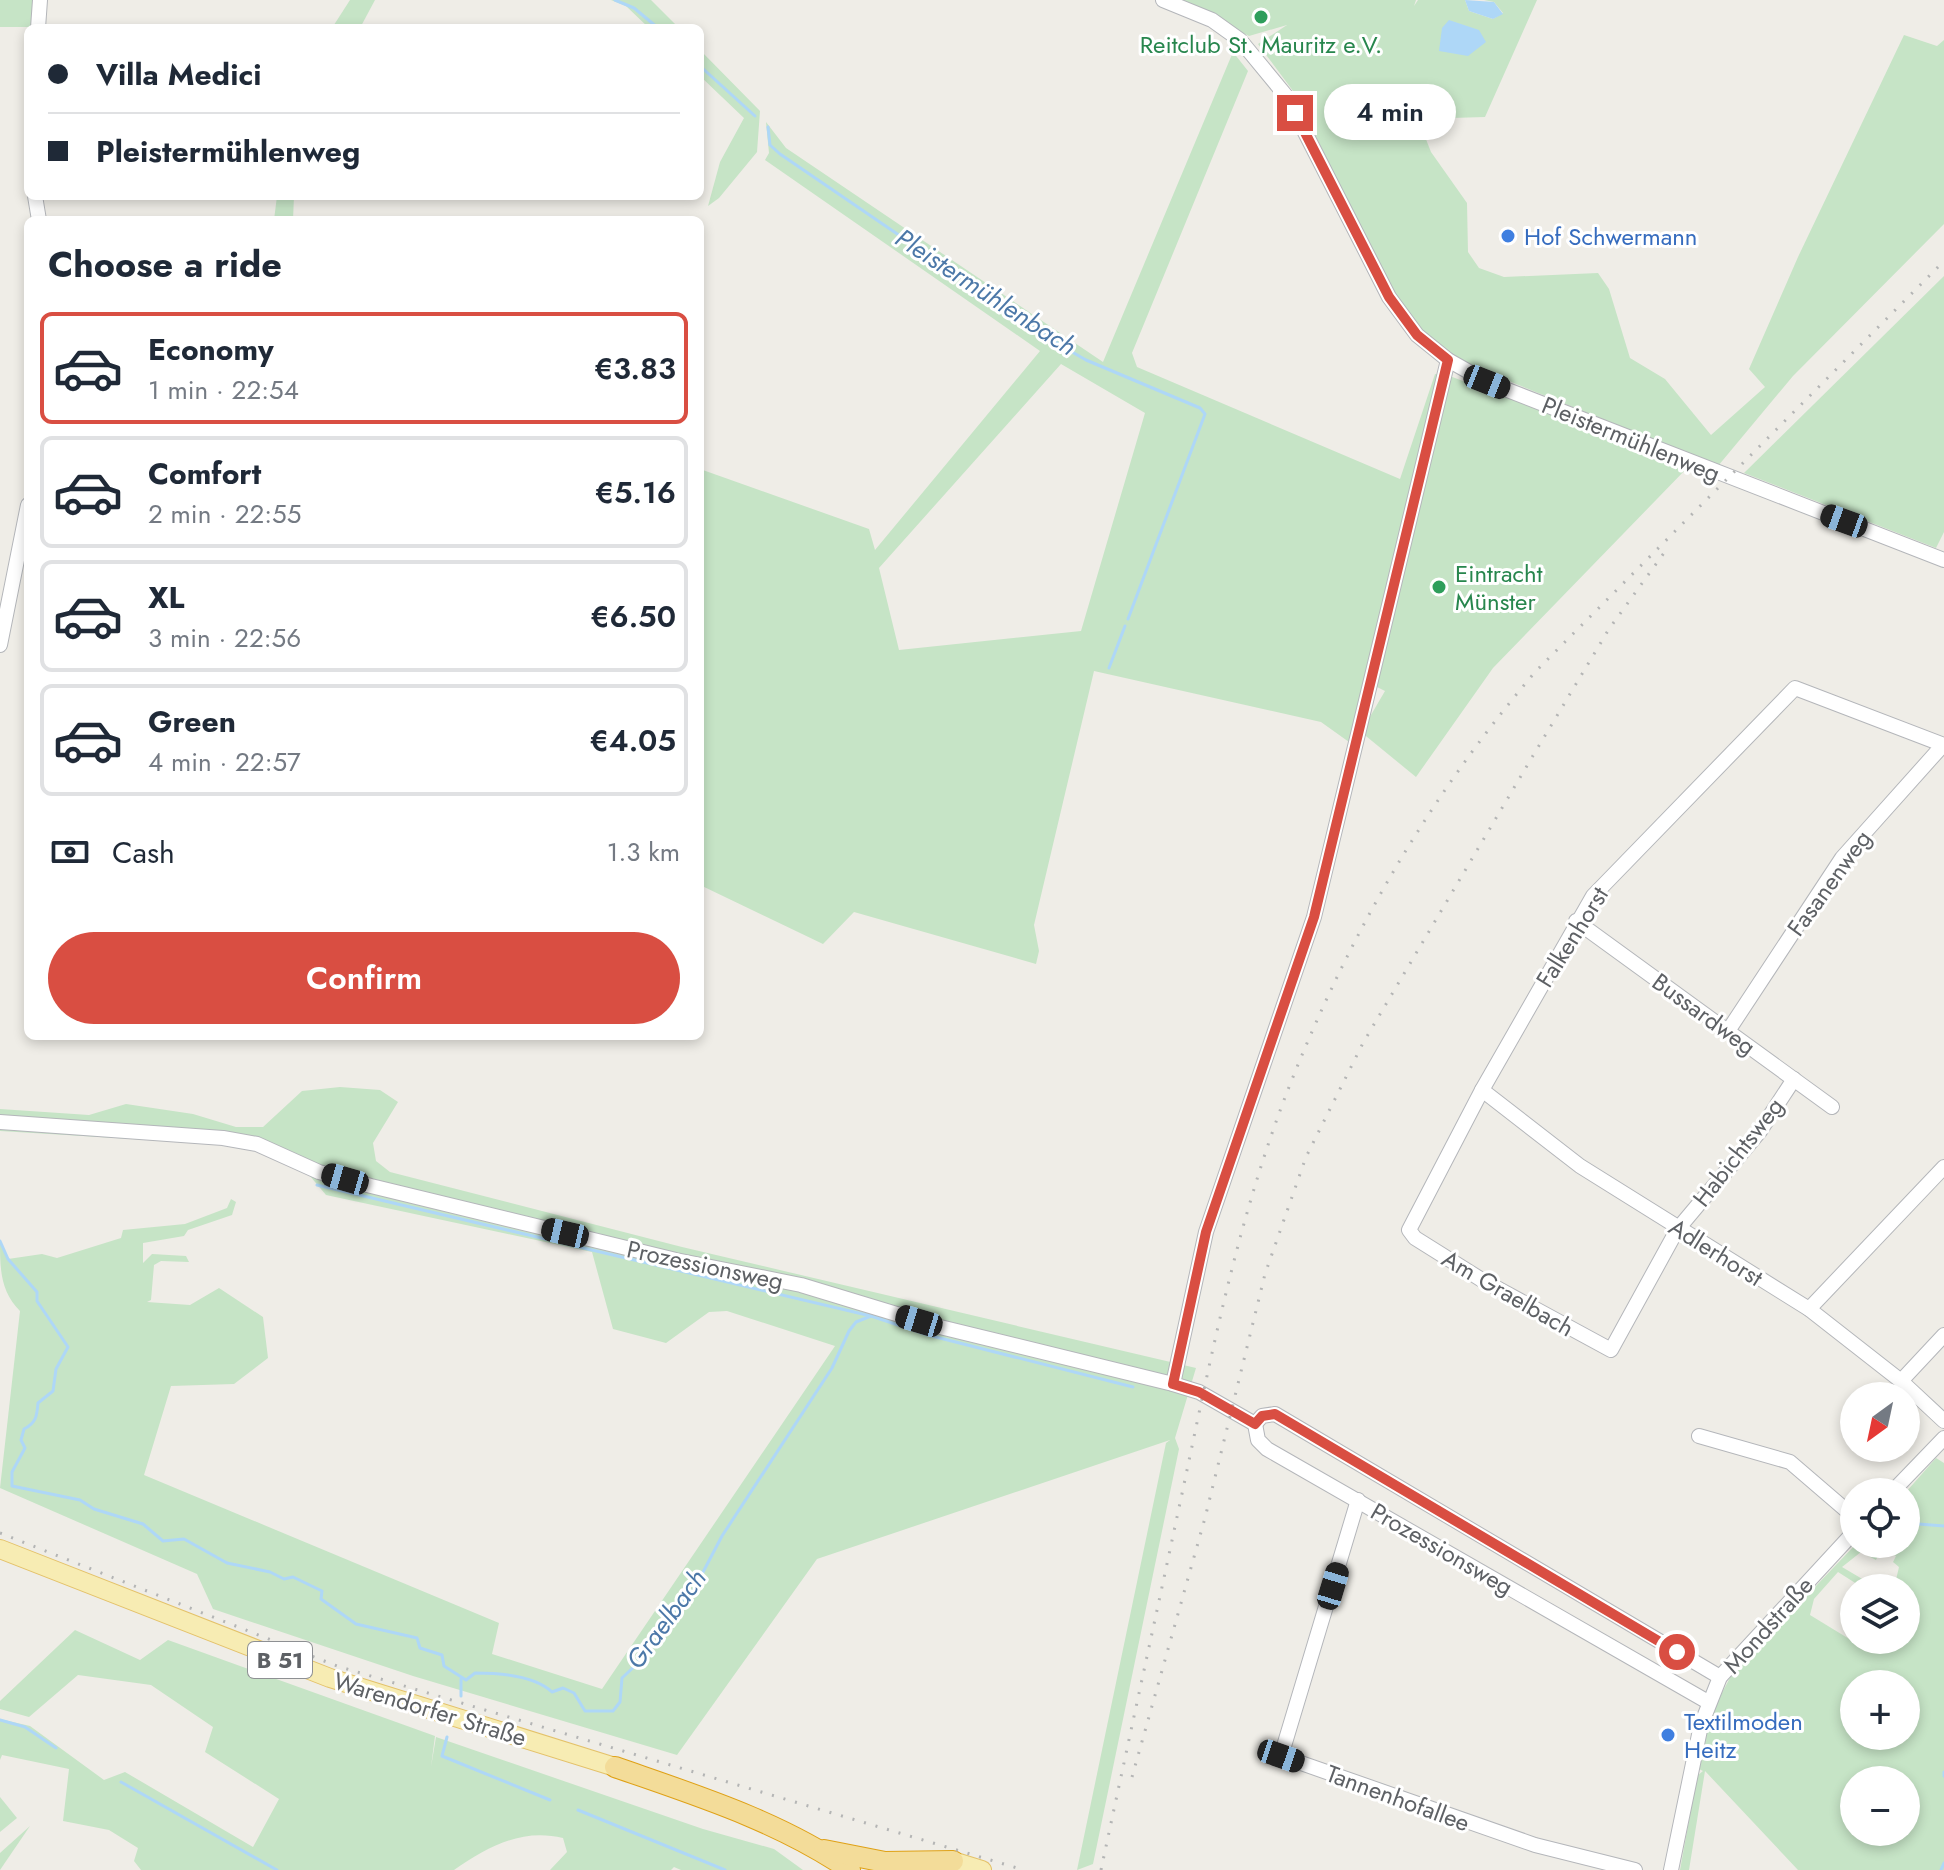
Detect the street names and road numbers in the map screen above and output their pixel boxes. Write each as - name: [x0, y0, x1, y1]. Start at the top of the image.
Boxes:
- street label: Pleistermühlenweg: [1537, 387, 1725, 491]
- street label: Fasanenweg: [1779, 823, 1879, 943]
- street label: Falkenhorst: [1527, 880, 1617, 994]
- street label: Bussardweg: [1645, 964, 1763, 1064]
- street label: Habichtsweg: [1684, 1090, 1792, 1214]
- street label: Adlerhorst: [1662, 1209, 1770, 1295]
- street label: Prozessionsweg: [624, 1231, 786, 1299]
- street label: Am Graelbach: [1435, 1241, 1581, 1345]
- street label: Prozessionsweg: [1364, 1494, 1520, 1604]
- street label: Mondstraße: [1715, 1569, 1821, 1681]
- road number: B 51: [248, 1642, 312, 1678]
- street label: Warendorfer Straße: [329, 1663, 531, 1755]
- street label: Tannenhofallee: [1321, 1756, 1475, 1840]

